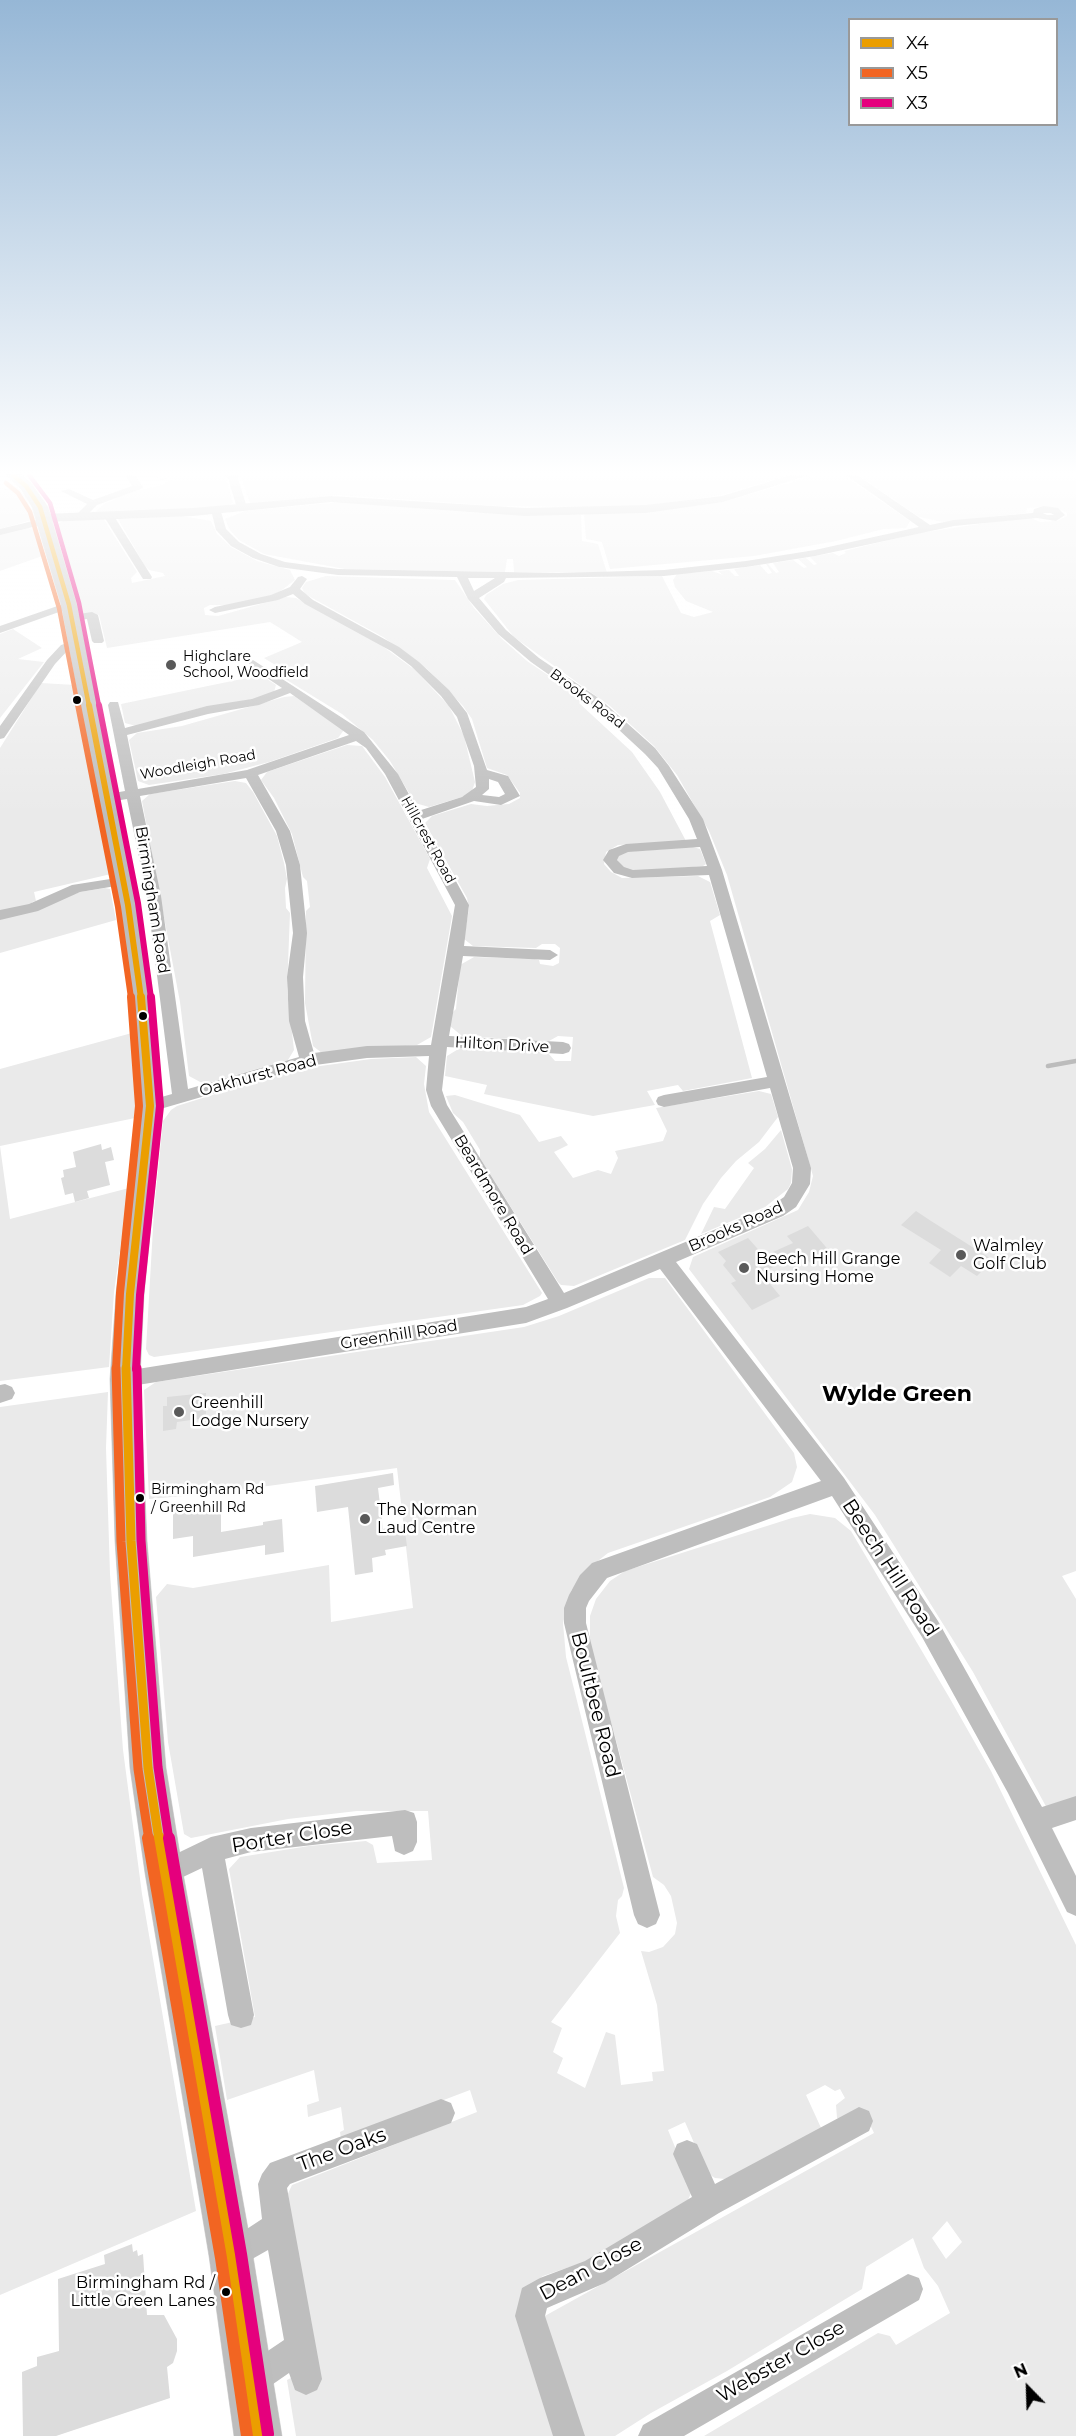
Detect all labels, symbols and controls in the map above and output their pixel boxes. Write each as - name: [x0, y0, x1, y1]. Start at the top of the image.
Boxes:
- legend: [848, 18, 1058, 126]
- text: X4: [906, 32, 929, 54]
- text: X5: [906, 62, 928, 84]
- text: X3: [906, 92, 928, 114]
- place label: Highclare School, Woodfield: [183, 649, 309, 682]
- marker: Highclare School, Woodfield: [164, 658, 178, 672]
- street label: Brooks Road: [546, 666, 628, 732]
- unlabelled marker: [71, 694, 83, 706]
- street label: Woodleigh Road: [139, 747, 257, 783]
- street label: Hillcrest Road: [397, 793, 459, 887]
- street label: Birmingham Road: [131, 825, 173, 975]
- unlabelled marker: [137, 1010, 149, 1022]
- street label: Hilton Drive: [454, 1033, 550, 1057]
- street label: Oakhurst Road: [197, 1051, 319, 1101]
- street label: Beardmore Road: [450, 1131, 536, 1259]
- street label: Brooks Road: [686, 1198, 786, 1256]
- place label: Walmley Golf Club: [973, 1236, 1047, 1274]
- marker: Walmley Golf Club: [954, 1248, 968, 1262]
- place label: Beech Hill Grange Nursing Home: [756, 1249, 900, 1287]
- marker: Beech Hill Grange Nursing Home: [737, 1261, 751, 1275]
- street label: Greenhill Road: [339, 1316, 459, 1354]
- district label: Wylde Green: [822, 1382, 972, 1408]
- place label: Greenhill Lodge Nursery: [191, 1393, 309, 1431]
- marker: Greenhill Lodge Nursery: [172, 1405, 186, 1419]
- place label: Birmingham Rd / Greenhill Rd: [151, 1482, 264, 1514]
- marker: Birmingham Rd / Greenhill Rd: [134, 1492, 146, 1504]
- street label: Beech Hill Road: [837, 1495, 943, 1641]
- place label: The Norman Laud Centre: [377, 1500, 477, 1538]
- marker: The Norman Laud Centre: [358, 1512, 372, 1526]
- street label: Boultbee Road: [565, 1630, 625, 1780]
- street label: Porter Close: [230, 1816, 354, 1858]
- street label: The Oaks: [295, 2123, 389, 2177]
- street label: Dean Close: [536, 2232, 646, 2306]
- place label: Birmingham Rd / Little Green Lanes: [70, 2273, 215, 2311]
- marker: Birmingham Rd / Little Green Lanes: [220, 2286, 232, 2298]
- street label: Webster Close: [713, 2316, 849, 2408]
- north arrow: [998, 2358, 1058, 2418]
- text: N: [1011, 2360, 1030, 2382]

